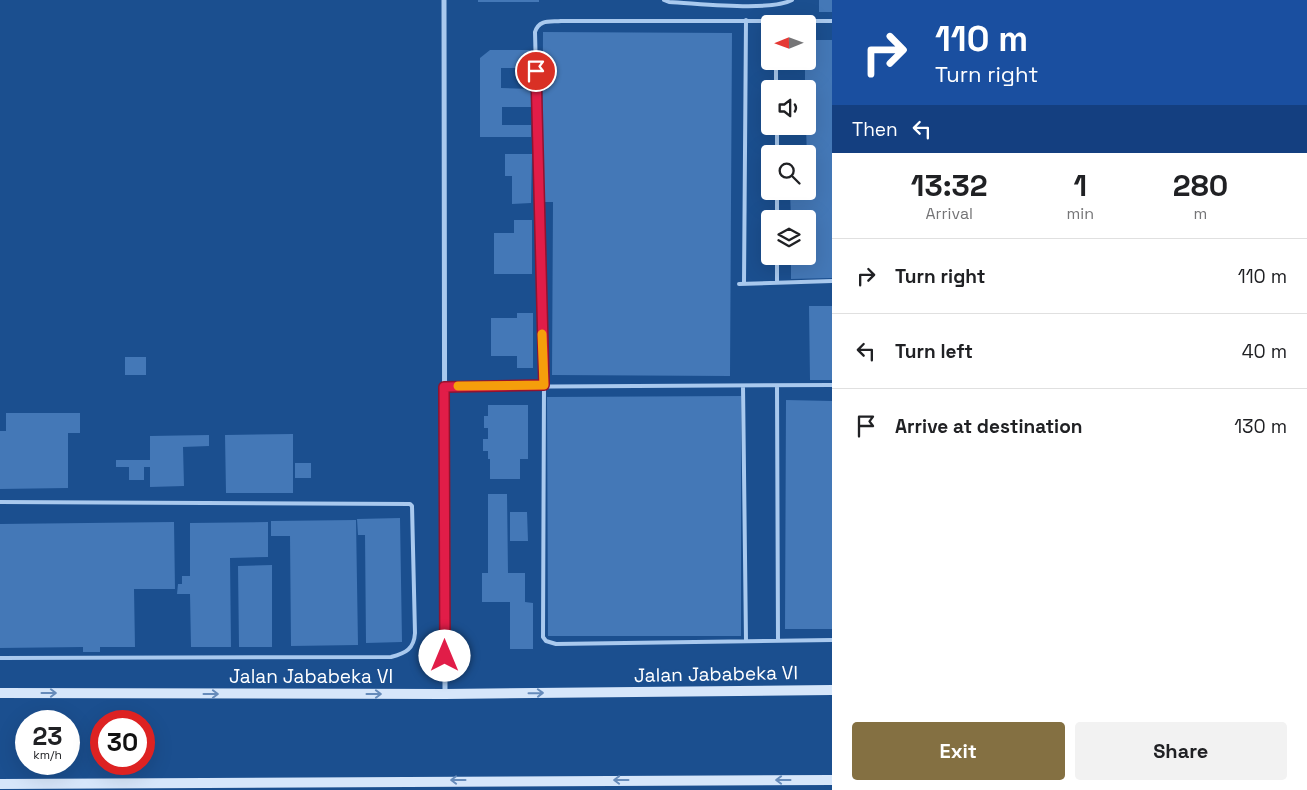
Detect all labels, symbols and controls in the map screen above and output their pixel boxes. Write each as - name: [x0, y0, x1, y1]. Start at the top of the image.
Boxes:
- north arrow: [761, 15, 816, 70]
- map controls: [761, 15, 816, 265]
- text: 110 m: [935, 17, 1028, 61]
- icon: right: [852, 20, 917, 85]
- pin: [515, 50, 557, 92]
- icon: arrive: [522, 57, 550, 85]
- text: Turn right: [935, 60, 1038, 88]
- button: sound: [761, 80, 816, 135]
- icon: left: [908, 115, 936, 143]
- text: Then: [852, 117, 898, 142]
- button: search: [761, 145, 816, 200]
- text: 13:32: [911, 166, 988, 205]
- text: 1: [1073, 166, 1087, 205]
- text: 280: [1173, 166, 1228, 205]
- text: Arrival: [925, 203, 973, 224]
- text: min: [1067, 203, 1094, 224]
- text: m: [1194, 203, 1207, 224]
- button: layers: [761, 210, 816, 265]
- icon: right: [852, 262, 880, 290]
- text: Turn right: [895, 264, 985, 289]
- text: 110 m: [1238, 264, 1287, 289]
- icon: left: [852, 337, 880, 365]
- text: Turn left: [895, 339, 973, 364]
- text: 40 m: [1242, 339, 1287, 364]
- icon: arrive: [852, 412, 880, 440]
- text: Arrive at destination: [895, 414, 1083, 439]
- text: 130 m: [1234, 414, 1287, 439]
- position arrow: [418, 629, 470, 681]
- street label: Jalan Jababeka VI: [634, 660, 798, 688]
- street label: Jalan Jababeka VI: [229, 664, 393, 689]
- one-way arrow: [528, 688, 544, 698]
- one-way arrow: [40, 689, 56, 698]
- one-way arrow: [202, 689, 219, 699]
- one-way arrow: [365, 689, 381, 699]
- speed limit sign: 30: [90, 710, 155, 775]
- text: 23: [32, 720, 63, 752]
- button: Exit: [852, 722, 1065, 780]
- button: Share: [1075, 722, 1287, 780]
- text: km/h: [33, 747, 62, 763]
- one-way arrow: [451, 775, 467, 785]
- one-way arrow: [613, 775, 630, 785]
- one-way arrow: [776, 775, 792, 785]

